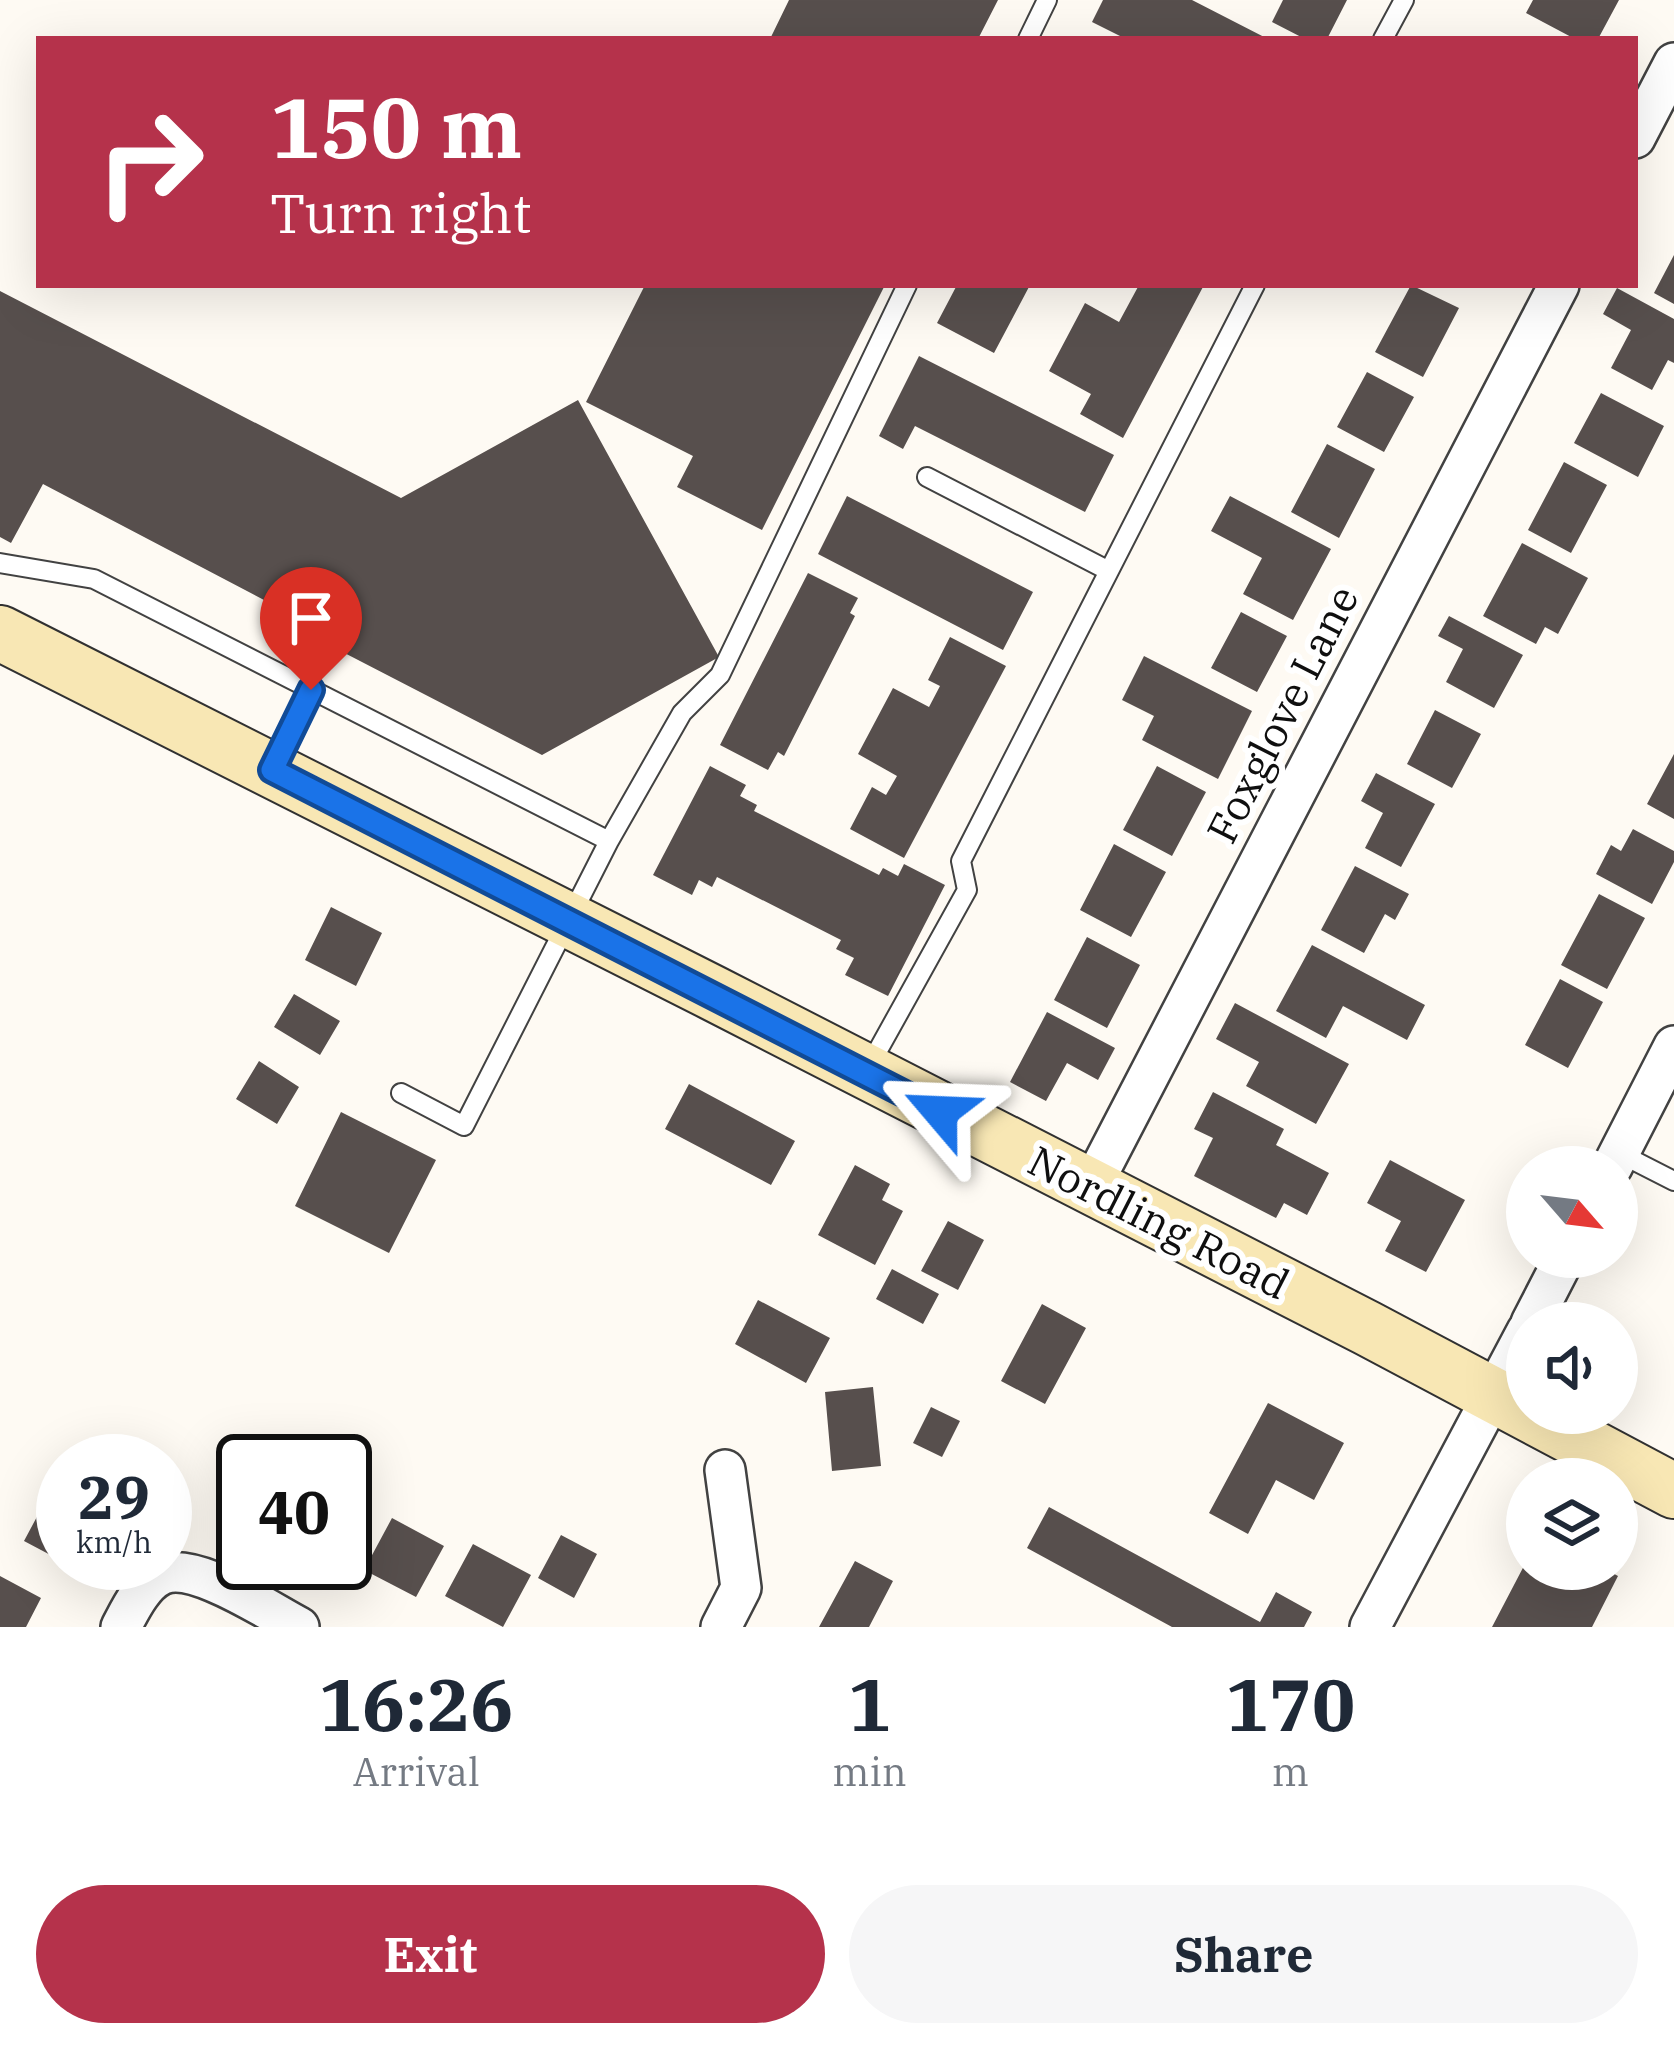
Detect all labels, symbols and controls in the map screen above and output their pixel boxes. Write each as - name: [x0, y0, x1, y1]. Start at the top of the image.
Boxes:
- text: 150 m: [270, 72, 522, 181]
- icon: right: [72, 84, 228, 240]
- text: Turn right: [270, 178, 532, 248]
- pin: [260, 567, 362, 690]
- street label: Foxglove Lane: [1194, 576, 1370, 852]
- icon: arrive: [278, 585, 344, 651]
- position arrow: [877, 1049, 1003, 1175]
- street label: Nordling Road: [1019, 1133, 1299, 1311]
- north arrow: [1506, 1146, 1638, 1278]
- map controls: [1506, 1146, 1638, 1590]
- button: sound: [1506, 1302, 1638, 1434]
- speed limit sign: 40: [216, 1434, 372, 1590]
- text: 29: [78, 1457, 150, 1536]
- button: layers: [1506, 1458, 1638, 1590]
- text: km/h: [76, 1522, 152, 1561]
- text: 16:26: [319, 1657, 513, 1751]
- text: 1: [848, 1657, 891, 1751]
- text: 170: [1226, 1657, 1355, 1751]
- text: Arrival: [353, 1746, 480, 1797]
- text: min: [832, 1746, 907, 1797]
- text: m: [1272, 1746, 1309, 1797]
- button: Exit: [36, 1885, 825, 2023]
- button: Share: [849, 1885, 1638, 2023]

